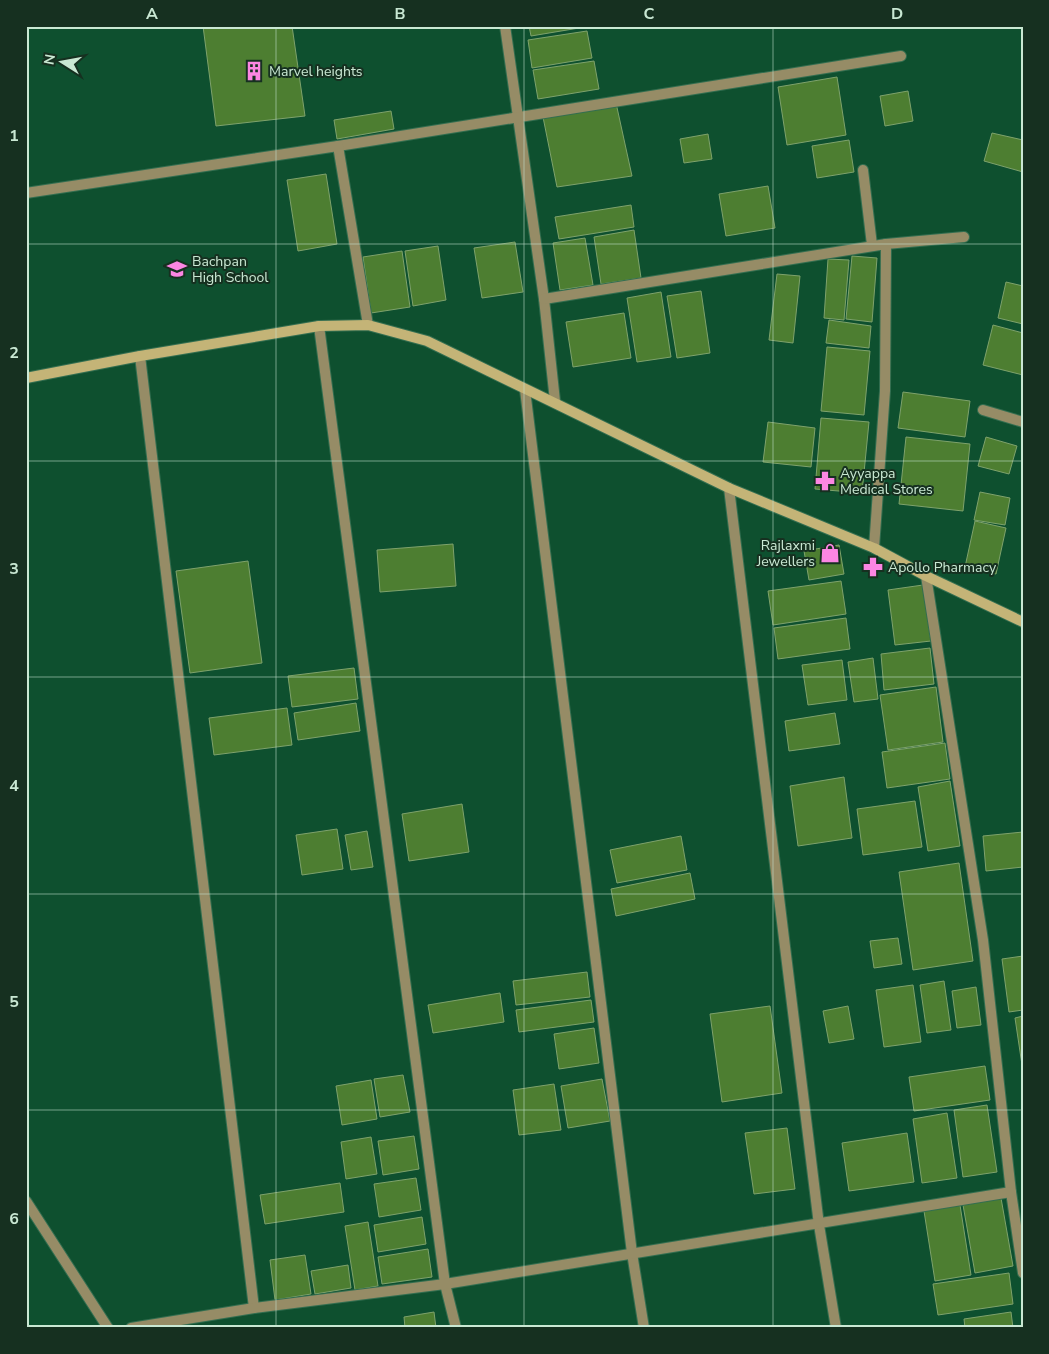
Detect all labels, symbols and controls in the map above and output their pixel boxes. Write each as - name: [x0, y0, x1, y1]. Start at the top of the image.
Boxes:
- text: A: [146, 3, 158, 25]
- text: B: [394, 3, 406, 25]
- text: C: [644, 3, 655, 25]
- text: D: [891, 3, 903, 25]
- north arrow: [38, 38, 88, 88]
- text: N: [39, 53, 60, 67]
- building icon: Marvel heights: [243, 60, 265, 82]
- place label: Marvel heights: [269, 62, 363, 81]
- text: 1: [9, 125, 19, 147]
- place label: Bachpan High School: [192, 252, 269, 287]
- school or university icon: Bachpan High School: [166, 258, 188, 280]
- text: 2: [9, 342, 19, 364]
- place label: Ayyappa Medical Stores: [840, 464, 933, 499]
- pharmacy icon: Ayyappa Medical Stores: [814, 470, 836, 492]
- place label: Rajlaxmi Jewellers: [756, 536, 815, 571]
- shop icon: Rajlaxmi Jewellers: [819, 542, 841, 564]
- pharmacy icon: Apollo Pharmacy: [862, 556, 884, 578]
- text: 3: [9, 558, 19, 580]
- place label: Apollo Pharmacy: [888, 558, 997, 577]
- text: 4: [9, 775, 19, 797]
- text: 5: [9, 991, 19, 1013]
- text: 6: [9, 1208, 19, 1230]

